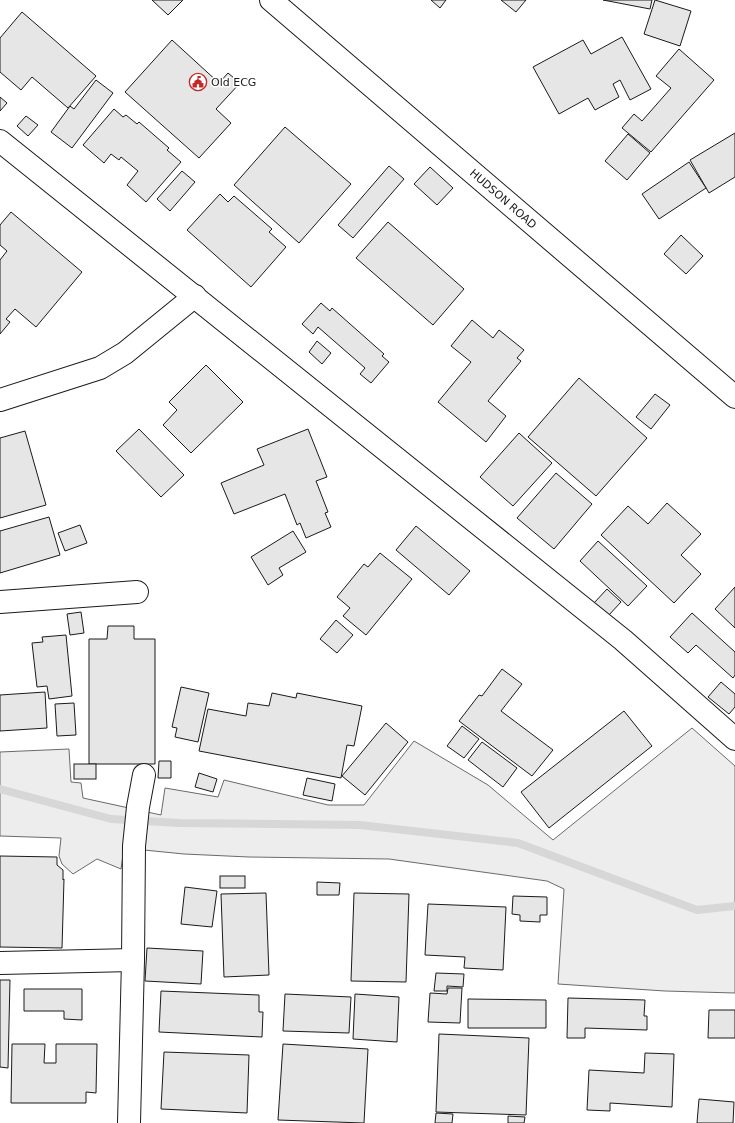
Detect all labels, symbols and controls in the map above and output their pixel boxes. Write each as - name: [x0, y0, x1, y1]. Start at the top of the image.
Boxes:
- public building icon: Old ECG: [188, 72, 208, 92]
- place label: Old ECG: [211, 76, 256, 89]
- street label: HUDSON ROAD: [467, 166, 539, 232]

